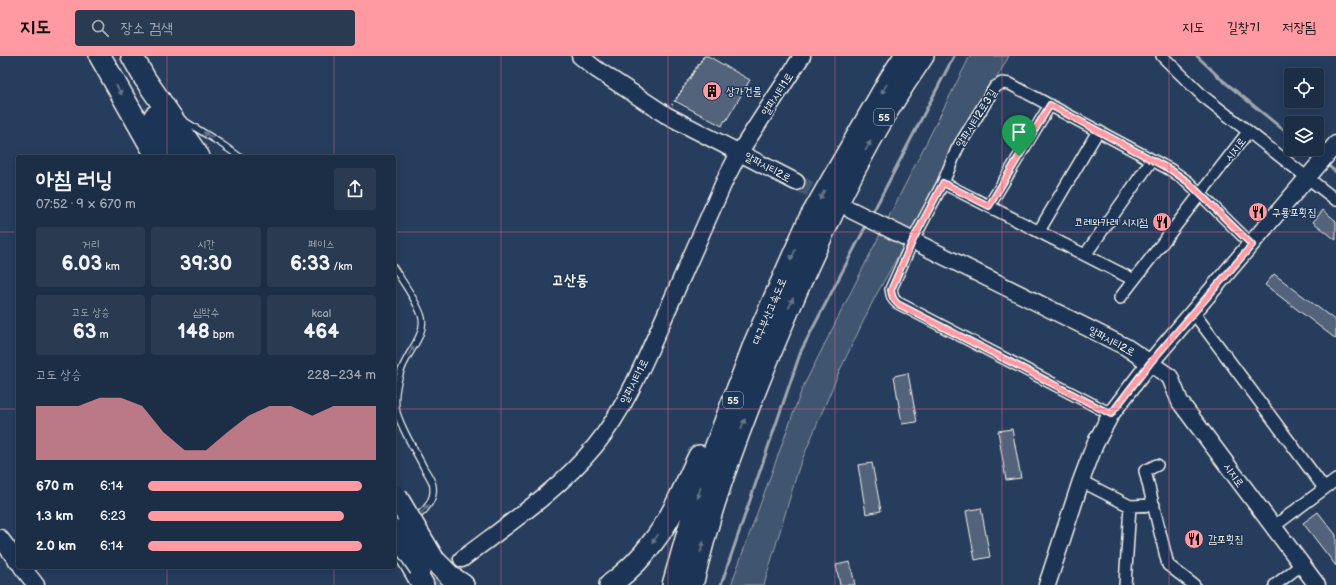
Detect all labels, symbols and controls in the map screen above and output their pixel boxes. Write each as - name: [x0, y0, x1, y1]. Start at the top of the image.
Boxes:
- search box: [75, 10, 355, 46]
- text: 지도: [20, 16, 51, 39]
- icon: search: [89, 17, 111, 39]
- text: 장소 검색: [121, 19, 173, 38]
- text: 지도: [1182, 19, 1204, 36]
- text: 길찾기: [1226, 19, 1260, 36]
- text: 저장됨: [1282, 19, 1316, 36]
- map controls: [1284, 68, 1324, 156]
- button: locate: [1284, 68, 1324, 108]
- street label: 알파시티1로: [759, 70, 796, 118]
- building icon: 상가건물: [701, 80, 723, 102]
- one-way arrow: [881, 83, 888, 95]
- one-way arrow: [116, 84, 123, 96]
- place label: 상가건물: [726, 85, 762, 98]
- street label: 알파시티2로3길: [953, 87, 1000, 150]
- road number: 55: [874, 109, 894, 125]
- pin: [1002, 115, 1036, 156]
- button: layers: [1284, 116, 1324, 156]
- icon: arrive: [1008, 121, 1030, 143]
- one-way arrow: [203, 131, 213, 139]
- street label: 시지로: [1222, 135, 1249, 164]
- one-way arrow: [864, 140, 871, 152]
- street label: 알파시티2로: [742, 150, 793, 185]
- text: 아침 러닝: [36, 167, 113, 194]
- button: share: [334, 168, 376, 210]
- one-way arrow: [819, 189, 826, 201]
- text: 07:52 · 9 × 670 m: [36, 196, 136, 212]
- restaurant icon: 구룡포횟집: [1247, 201, 1269, 223]
- place label: 구룡포횟집: [1272, 206, 1316, 219]
- restaurant icon: 코레와카레 시지점: [1151, 211, 1173, 233]
- place label: 코레와카레 시지점: [1074, 216, 1148, 229]
- text: 거리: [82, 238, 100, 251]
- text: 시간: [197, 238, 215, 251]
- text: 페이스: [308, 238, 335, 251]
- one-way arrow: [790, 250, 796, 261]
- text: 6.03: [62, 252, 102, 276]
- text: 39:30: [180, 252, 232, 276]
- text: 6:33: [290, 252, 330, 276]
- text: km: [102, 260, 120, 273]
- text: /km: [330, 260, 353, 273]
- district label: 고산동: [552, 271, 588, 290]
- street label: 대구부산고속도로: [750, 276, 789, 346]
- one-way arrow: [788, 298, 794, 309]
- text: 고도 상승: [71, 306, 110, 319]
- text: 심박수: [193, 306, 219, 319]
- text: kcal: [311, 307, 331, 320]
- text: 63: [73, 320, 97, 344]
- text: 148: [178, 320, 210, 344]
- text: 464: [303, 320, 339, 344]
- street label: 알파시티2로: [1086, 324, 1137, 359]
- text: m: [97, 328, 109, 341]
- text: bpm: [210, 328, 234, 341]
- one-way arrow: [407, 345, 414, 357]
- street label: 알파시티1로: [618, 357, 651, 406]
- text: 고도 상승: [36, 367, 81, 383]
- text: 228–234 m: [307, 367, 376, 383]
- road number: 55: [723, 392, 743, 408]
- one-way arrow: [740, 417, 746, 429]
- street label: 시지로: [1221, 461, 1247, 490]
- text: 670 m: [36, 478, 74, 494]
- text: 6:14: [100, 478, 124, 494]
- one-way arrow: [696, 487, 702, 499]
- one-way arrow: [420, 504, 430, 514]
- text: 1.3 km: [36, 508, 73, 524]
- text: 6:23: [100, 508, 126, 524]
- restaurant icon: 감포횟집: [1183, 528, 1205, 550]
- place label: 감포횟집: [1208, 533, 1243, 546]
- one-way arrow: [651, 534, 659, 545]
- text: 2.0 km: [36, 538, 76, 554]
- text: 6:14: [100, 538, 124, 554]
- one-way arrow: [699, 541, 705, 553]

